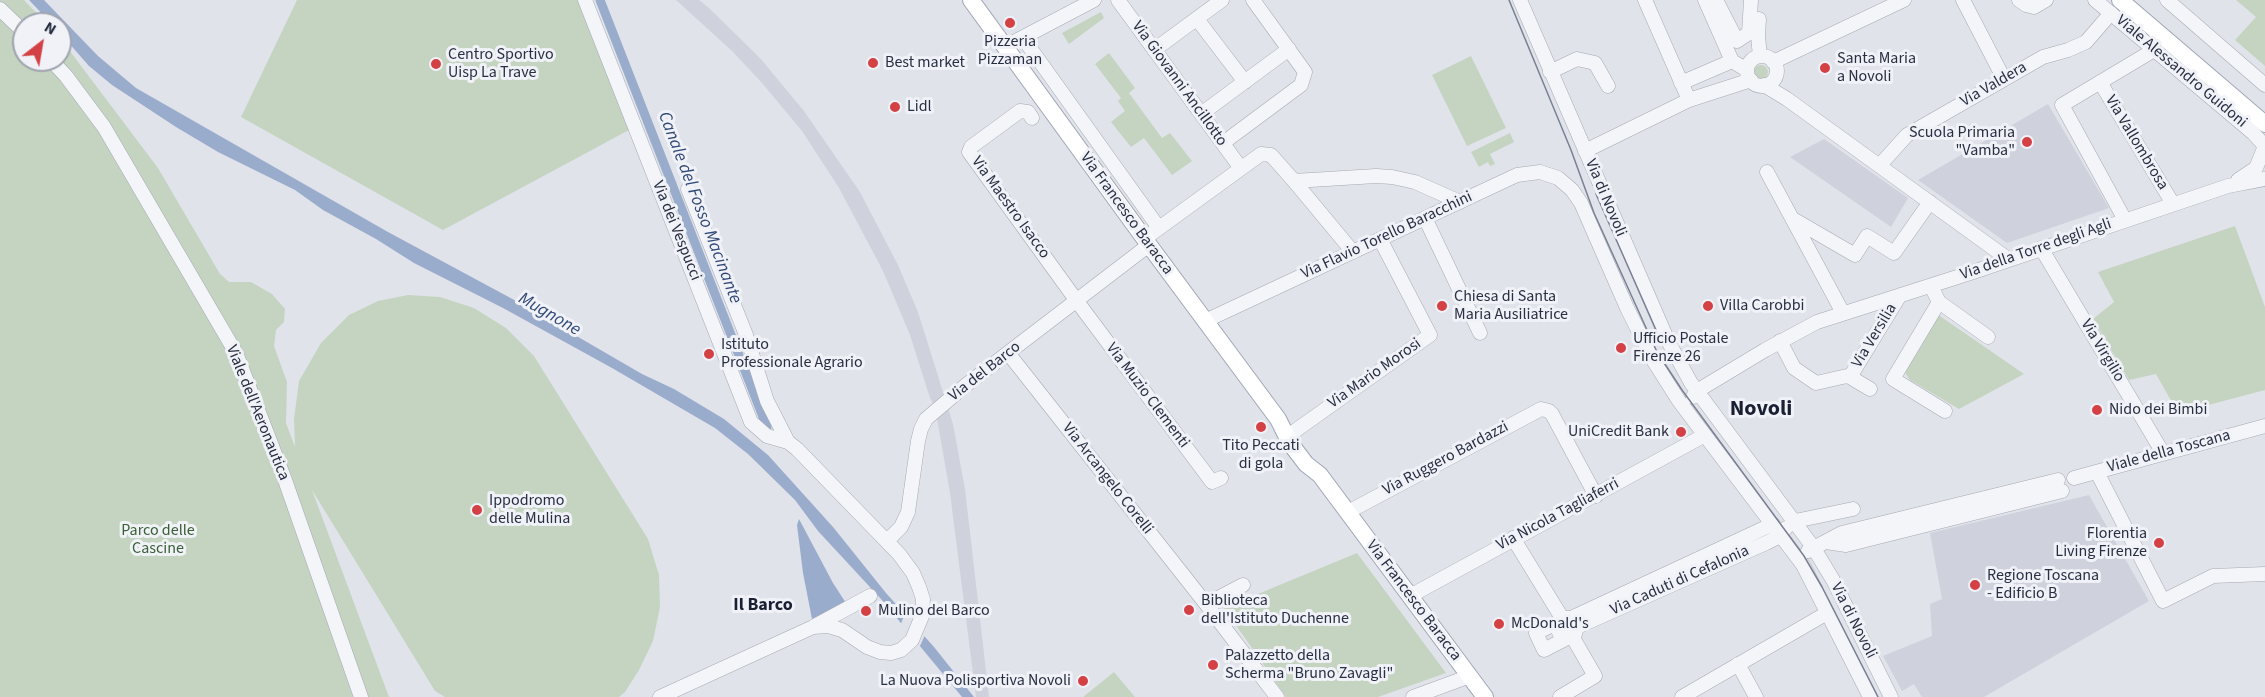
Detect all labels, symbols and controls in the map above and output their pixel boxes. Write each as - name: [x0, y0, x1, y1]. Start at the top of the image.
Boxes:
- north arrow: [12, 12, 72, 72]
- street label: Viale Alessandro Guidoni: [2112, 12, 2250, 132]
- text: N: [40, 16, 60, 40]
- marker: Pizzeria Pizzaman: [1003, 16, 1017, 30]
- street label: Via Giovanni Ancillotto: [1127, 18, 1231, 150]
- place label: Pizzeria Pizzaman: [978, 32, 1042, 70]
- place label: Centro Sportivo Uisp La Trave: [448, 45, 554, 83]
- place label: Santa Maria a Novoli: [1837, 49, 1916, 87]
- place label: Best market: [885, 53, 965, 73]
- marker: Best market: [866, 56, 880, 70]
- marker: Centro Sportivo Uisp La Trave: [429, 57, 443, 71]
- street label: Via Valdera: [1957, 58, 2031, 112]
- marker: Santa Maria a Novoli: [1818, 61, 1832, 75]
- street label: Via Vallombrosa: [2100, 92, 2172, 194]
- place label: Lidl: [907, 97, 932, 117]
- marker: Lidl: [888, 100, 902, 114]
- water label: Canale del Fosso Macinante: [652, 109, 746, 307]
- place label: Scuola Primaria "Vamba": [1909, 123, 2015, 161]
- marker: Scuola Primaria "Vamba": [2020, 135, 2034, 149]
- street label: Via Francesco Baracca: [1075, 149, 1177, 279]
- street label: Via Maestro Isacco: [966, 153, 1054, 263]
- street label: Via di Novoli: [1580, 156, 1630, 240]
- street label: Via dei Vespucci: [647, 178, 705, 284]
- street label: Via Flavio Torello Baracchini: [1298, 188, 1476, 284]
- street label: Via della Torre degli Agli: [1958, 215, 2114, 285]
- place label: Chiesa di Santa Maria Ausiliatrice: [1454, 287, 1568, 325]
- water label: Mugnone: [514, 289, 584, 341]
- place label: Villa Carobbi: [1720, 296, 1804, 316]
- marker: Chiesa di Santa Maria Ausiliatrice: [1435, 299, 1449, 313]
- marker: Villa Carobbi: [1701, 299, 1715, 313]
- street label: Via Versilia: [1848, 300, 1902, 372]
- street label: Via Virgilio: [2076, 316, 2128, 386]
- place label: Ufficio Postale Firenze 26: [1633, 329, 1728, 367]
- place label: Istituto Professionale Agrario: [721, 335, 863, 373]
- street label: Via Mario Morosi: [1325, 335, 1425, 413]
- street label: Via del Barco: [945, 338, 1025, 406]
- street label: Via Muzio Clementi: [1101, 340, 1193, 452]
- marker: Ufficio Postale Firenze 26: [1614, 341, 1628, 355]
- street label: Viale dell'Aeronautica: [221, 343, 293, 483]
- marker: Istituto Professionale Agrario: [702, 347, 716, 361]
- district label: Novoli: [1730, 397, 1792, 423]
- place label: Nido dei Bimbi: [2109, 400, 2207, 420]
- marker: Nido dei Bimbi: [2090, 403, 2104, 417]
- street label: Via Ruggero Bardazzi: [1380, 418, 1512, 500]
- street label: Via Arcangelo Corelli: [1057, 419, 1157, 539]
- marker: Tito Peccati di gola: [1254, 420, 1268, 434]
- place label: UniCredit Bank: [1568, 422, 1669, 442]
- marker: UniCredit Bank: [1674, 425, 1688, 439]
- street label: Viale della Toscana: [2105, 426, 2233, 478]
- place label: Tito Peccati di gola: [1222, 436, 1300, 474]
- street label: Via Nicola Tagliaferri: [1494, 475, 1622, 555]
- place label: Ippodromo delle Mulina: [489, 491, 570, 529]
- marker: Ippodromo delle Mulina: [470, 503, 484, 517]
- park label: Parco delle Cascine: [121, 521, 195, 559]
- place label: Florentia Living Firenze: [2055, 524, 2147, 562]
- marker: Florentia Living Firenze: [2152, 536, 2166, 550]
- street label: Via Francesco Baracca: [1361, 537, 1465, 665]
- street label: Via Caduti di Cefalonia: [1608, 542, 1752, 620]
- place label: Regione Toscana - Edificio B: [1987, 566, 2099, 604]
- marker: Regione Toscana - Edificio B: [1968, 578, 1982, 592]
- street label: Via di Novoli: [1826, 580, 1880, 662]
- place label: Biblioteca dell'Istituto Duchenne: [1201, 591, 1349, 629]
- district label: Il Barco: [733, 595, 793, 617]
- place label: Mulino del Barco: [878, 601, 990, 621]
- marker: Biblioteca dell'Istituto Duchenne: [1182, 603, 1196, 617]
- marker: Mulino del Barco: [859, 604, 873, 618]
- place label: McDonald's: [1511, 614, 1589, 634]
- marker: McDonald's: [1492, 617, 1506, 631]
- place label: Palazzetto della Scherma "Bruno Zavagli": [1225, 646, 1393, 684]
- marker: Palazzetto della Scherma "Bruno Zavagli": [1206, 658, 1220, 672]
- place label: La Nuova Polisportiva Novoli: [880, 671, 1071, 691]
- marker: La Nuova Polisportiva Novoli: [1076, 674, 1090, 688]

